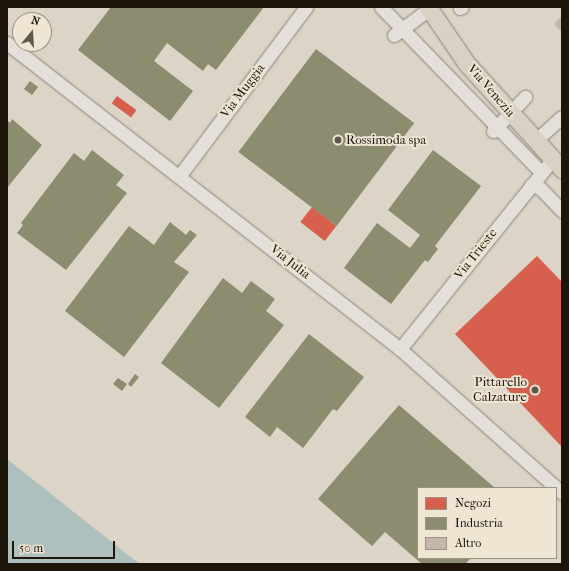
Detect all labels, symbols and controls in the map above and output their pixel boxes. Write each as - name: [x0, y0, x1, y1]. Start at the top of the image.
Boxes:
- north arrow: [12, 12, 52, 52]
- text: N: [30, 14, 42, 29]
- street label: Via Muggia: [218, 61, 268, 121]
- street label: Via Venezia: [464, 61, 518, 121]
- place label: Rossimoda spa: [346, 132, 426, 148]
- marker: Rossimoda spa: [333, 135, 343, 145]
- street label: Via Trieste: [451, 225, 501, 283]
- street label: Via Julia: [267, 242, 313, 282]
- place label: Pittarello Calzature: [473, 375, 527, 406]
- marker: Pittarello Calzature: [530, 385, 540, 395]
- legend: [417, 487, 557, 559]
- text: Negozi: [455, 496, 491, 510]
- text: Industria: [455, 516, 503, 530]
- scale bar: [14, 533, 117, 559]
- text: Altro: [455, 536, 481, 550]
- text: 50 m: [19, 541, 43, 555]

